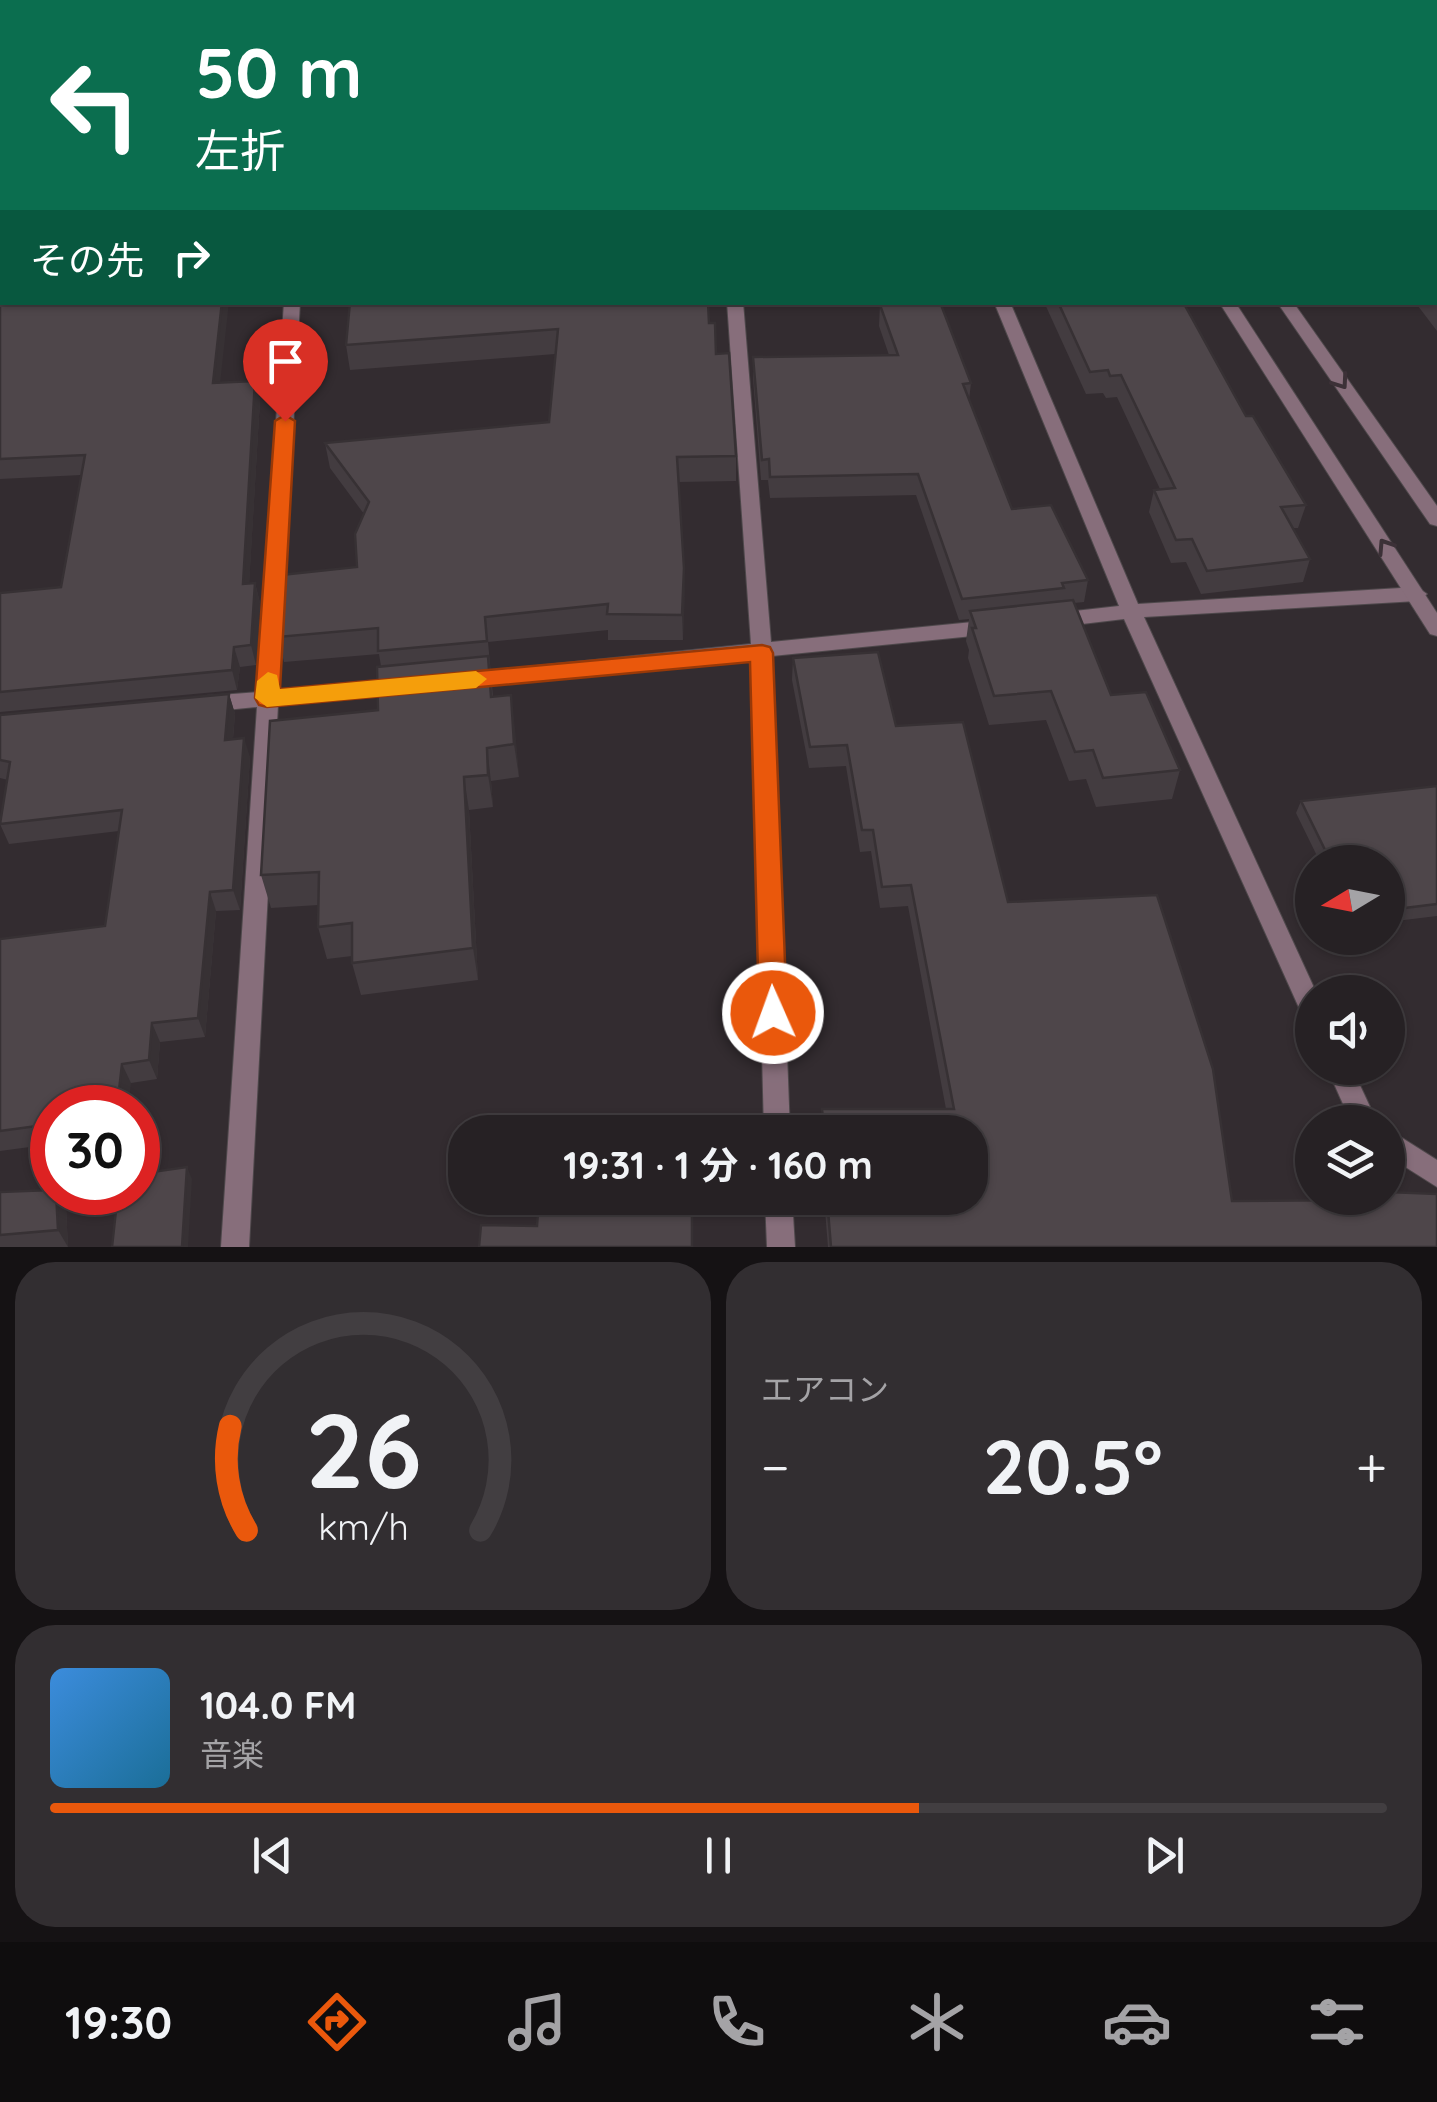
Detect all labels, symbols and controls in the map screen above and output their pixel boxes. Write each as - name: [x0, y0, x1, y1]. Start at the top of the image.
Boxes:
- text: 50 m: [195, 28, 362, 116]
- icon: left: [30, 40, 160, 170]
- text: 左折: [195, 122, 285, 178]
- icon: right: [164, 230, 219, 285]
- text: その先: [30, 236, 144, 284]
- pin: [243, 319, 328, 422]
- icon: arrive: [258, 334, 313, 389]
- one-way arrow: [1329, 371, 1347, 390]
- one-way arrow: [1379, 539, 1398, 557]
- north arrow: [1295, 845, 1405, 955]
- map controls: [1295, 845, 1405, 1215]
- position arrow: [721, 961, 825, 1065]
- button: sound: [1295, 975, 1405, 1085]
- speed limit sign: 30: [30, 1085, 160, 1215]
- button: layers: [1295, 1105, 1405, 1215]
- text: 19:31 · 1 分 · 160 m: [563, 1141, 873, 1189]
- text: エアコン: [761, 1369, 889, 1409]
- text: 26: [305, 1384, 421, 1514]
- text: 20.5°: [983, 1419, 1163, 1513]
- text: −: [761, 1432, 790, 1501]
- text: +: [1356, 1432, 1387, 1501]
- text: km/h: [318, 1504, 408, 1549]
- text: 104.0 FM: [200, 1681, 356, 1729]
- text: 音楽: [200, 1734, 264, 1774]
- icon: previous: [245, 1828, 300, 1883]
- icon: pause: [691, 1828, 746, 1883]
- icon: next: [1137, 1828, 1192, 1883]
- icon: directions: [302, 1987, 372, 2057]
- icon: music: [502, 1987, 572, 2057]
- icon: phone: [702, 1987, 772, 2057]
- icon: climate: [902, 1987, 972, 2057]
- icon: car: [1102, 1987, 1172, 2057]
- icon: filters: [1302, 1987, 1372, 2057]
- text: 19:30: [65, 1994, 172, 2050]

